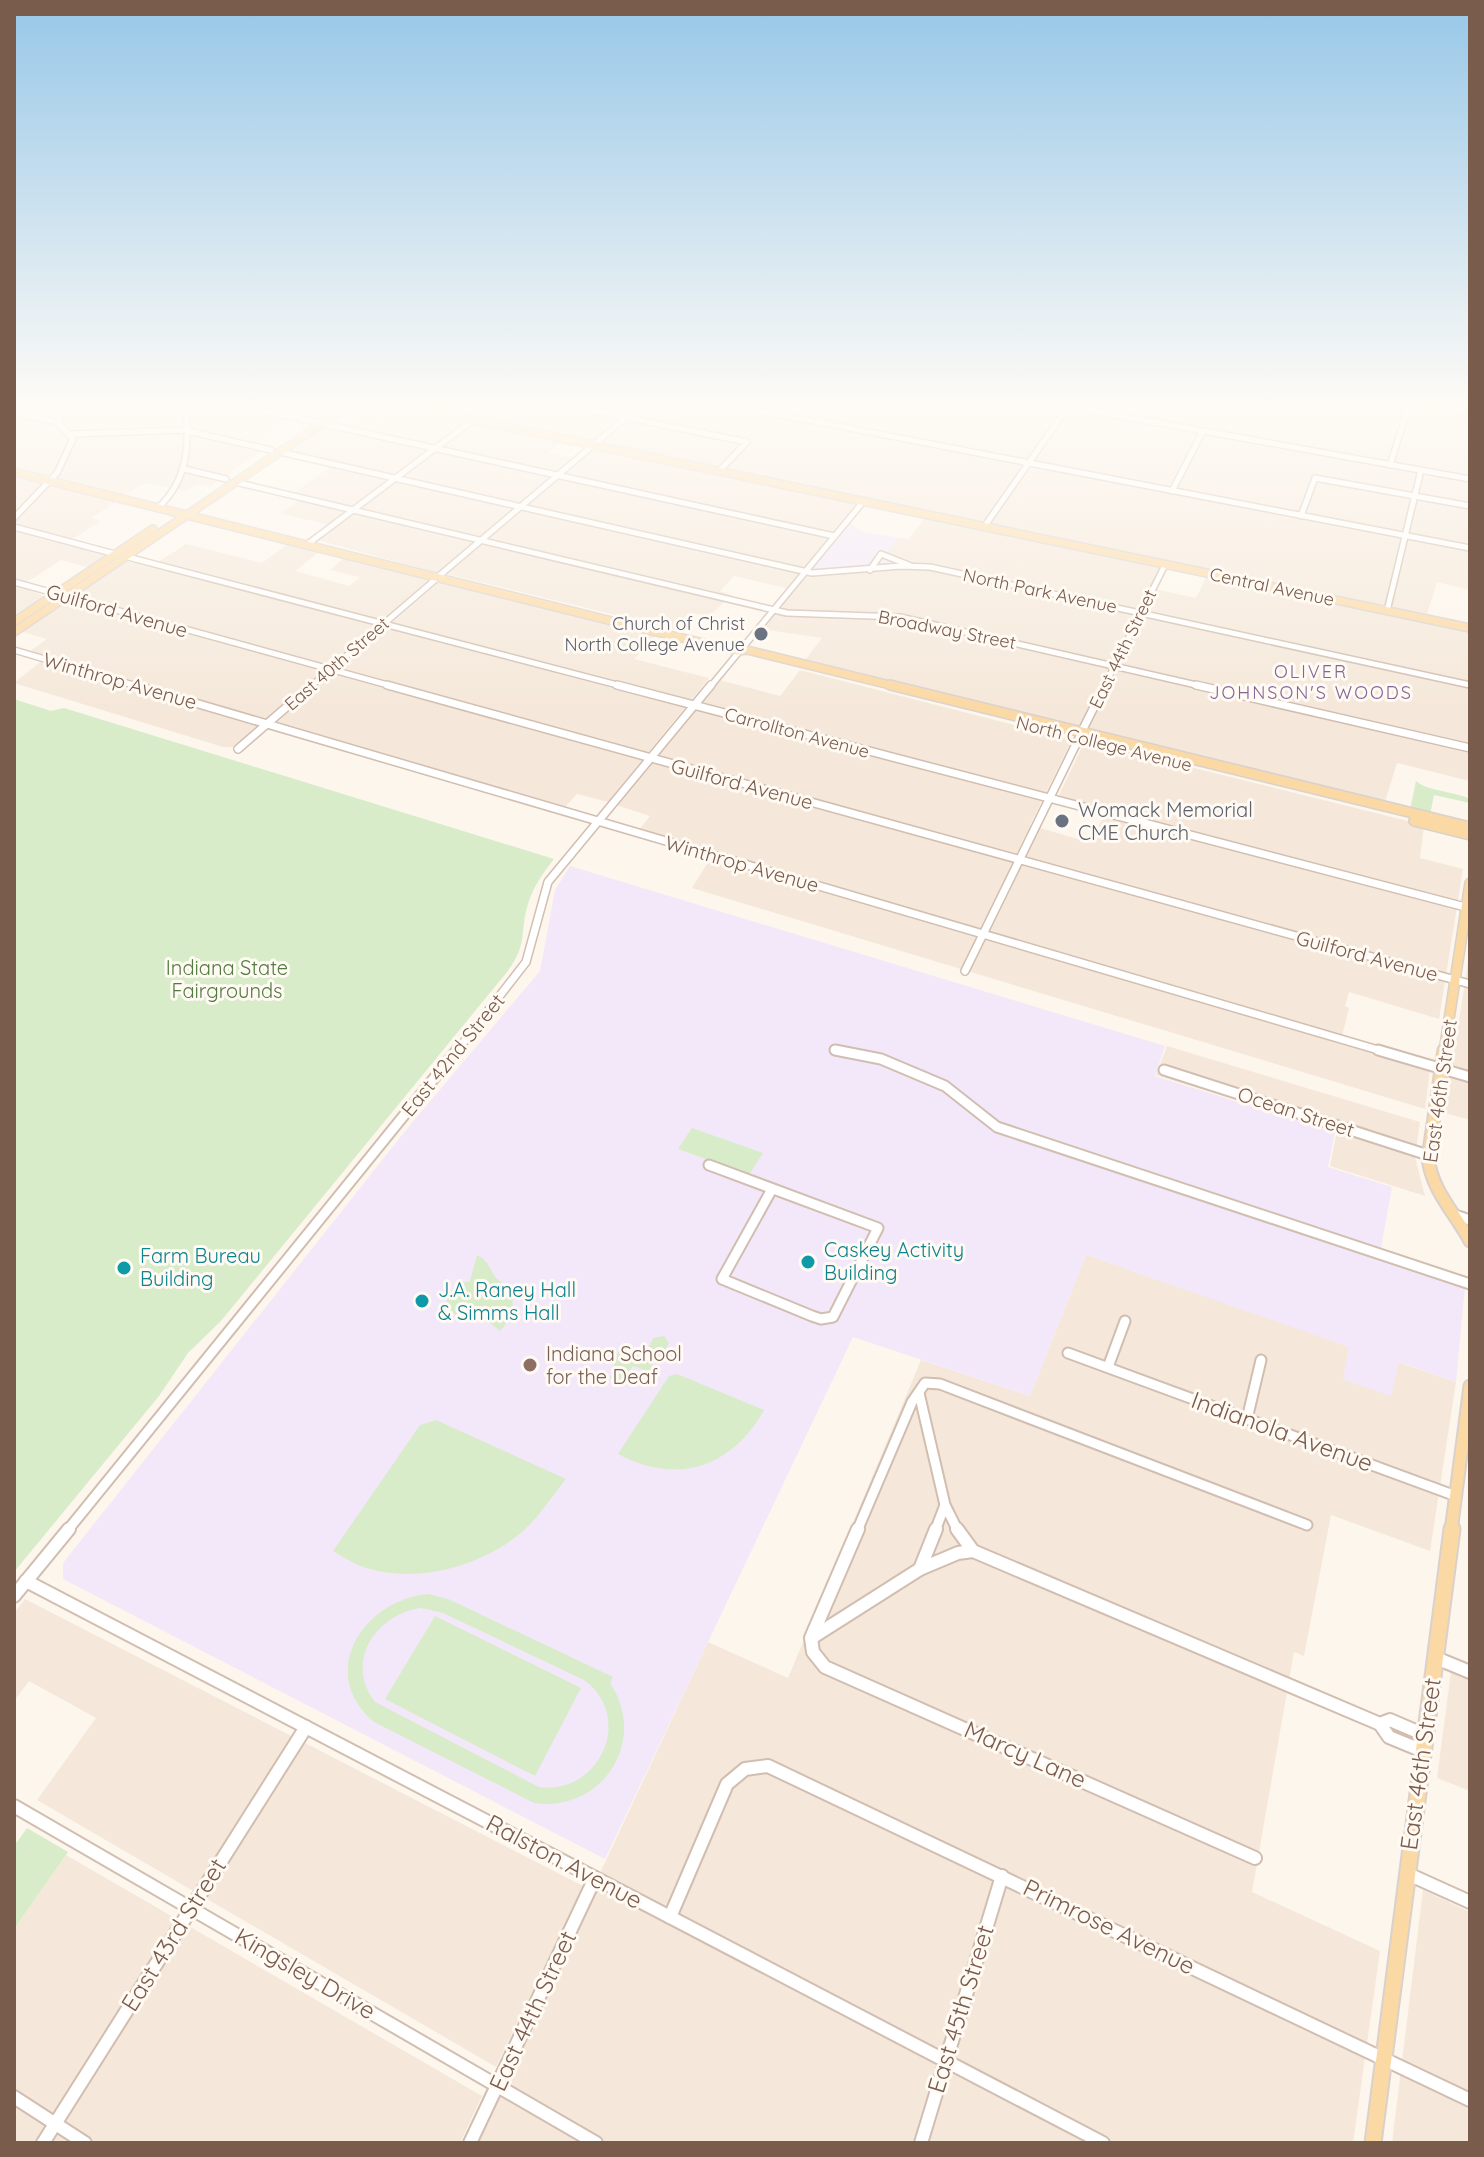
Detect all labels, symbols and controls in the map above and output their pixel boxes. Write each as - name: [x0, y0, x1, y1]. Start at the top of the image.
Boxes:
- street label: Central Avenue: [1208, 562, 1336, 611]
- street label: North Park Avenue: [961, 563, 1119, 618]
- street label: Guilford Avenue: [44, 578, 191, 643]
- street label: East 44th Street: [1084, 585, 1161, 712]
- street label: Broadway Street: [876, 605, 1018, 654]
- street label: East 40th Street: [280, 612, 394, 715]
- place label: Church of Christ North College Avenue: [565, 612, 745, 656]
- marker: Church of Christ North College Avenue: [752, 625, 770, 643]
- street label: Winthrop Avenue: [40, 647, 200, 714]
- district label: OLIVER JOHNSON'S WOODS: [1209, 660, 1413, 704]
- street label: Carrollton Avenue: [722, 702, 872, 763]
- street label: North College Avenue: [1014, 711, 1194, 777]
- street label: Guilford Avenue: [668, 753, 816, 814]
- place label: Womack Memorial CME Church: [1078, 797, 1253, 845]
- marker: Womack Memorial CME Church: [1053, 812, 1071, 830]
- street label: Winthrop Avenue: [662, 830, 822, 897]
- street label: Guilford Avenue: [1293, 925, 1441, 986]
- park label: Indiana State Fairgrounds: [166, 955, 288, 1003]
- street label: East 42nd Street: [396, 988, 510, 1121]
- street label: East 46th Street: [1417, 1017, 1462, 1164]
- street label: Ocean Street: [1235, 1081, 1358, 1142]
- place label: Caskey Activity Building: [824, 1237, 964, 1285]
- place label: Farm Bureau Building: [140, 1243, 261, 1291]
- marker: Caskey Activity Building: [799, 1253, 817, 1271]
- marker: Farm Bureau Building: [115, 1259, 133, 1277]
- place label: J.A. Raney Hall & Simms Hall: [438, 1277, 576, 1325]
- marker: J.A. Raney Hall & Simms Hall: [413, 1292, 431, 1310]
- place label: Indiana School for the Deaf: [546, 1341, 682, 1389]
- marker: Indiana School for the Deaf: [521, 1356, 539, 1374]
- street label: Indianola Avenue: [1187, 1384, 1377, 1478]
- street label: East 46th Street: [1393, 1676, 1447, 1852]
- street label: Marcy Lane: [960, 1714, 1091, 1794]
- street label: Ralston Avenue: [481, 1807, 648, 1915]
- street label: East 43rd Street: [114, 1852, 232, 2017]
- street label: Primrose Avenue: [1019, 1872, 1200, 1981]
- street label: Kingsley Drive: [230, 1921, 381, 2026]
- street label: East 45th Street: [920, 1921, 1000, 2096]
- street label: East 44th Street: [482, 1926, 582, 2095]

